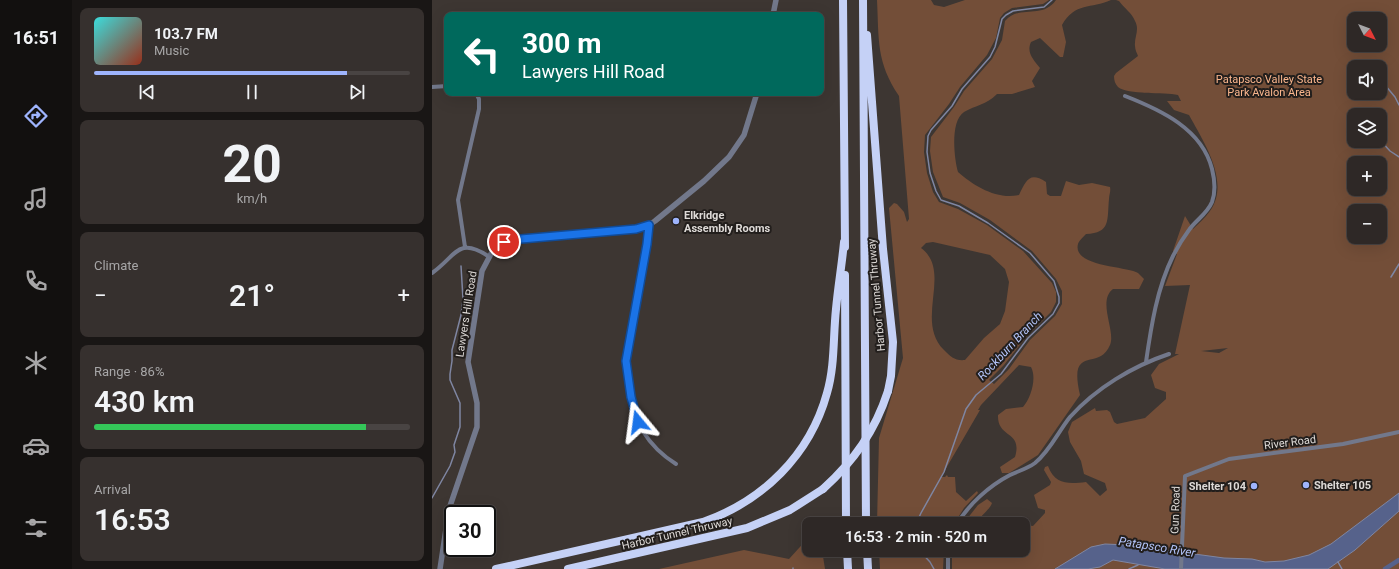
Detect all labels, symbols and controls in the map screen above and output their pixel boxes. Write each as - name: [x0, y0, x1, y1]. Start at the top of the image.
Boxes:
- north arrow: [1347, 12, 1387, 52]
- map controls: [1347, 12, 1387, 244]
- text: 103.7 FM: [154, 25, 218, 43]
- text: 16:51: [13, 27, 59, 48]
- text: 300 m: [522, 27, 601, 60]
- icon: left: [456, 28, 508, 80]
- text: Music: [154, 43, 189, 58]
- button: sound: [1347, 60, 1387, 100]
- text: Lawyers Hill Road: [522, 61, 665, 82]
- park label: Patapsco Valley State Park Avalon Area: [1216, 73, 1322, 99]
- icon: previous: [136, 81, 158, 103]
- icon: pause: [241, 81, 263, 103]
- icon: next: [346, 81, 368, 103]
- icon: directions: [22, 102, 50, 130]
- button: layers: [1347, 108, 1387, 148]
- text: 20: [222, 134, 282, 195]
- button: +: [1347, 156, 1387, 196]
- icon: music: [22, 185, 50, 213]
- text: km/h: [237, 191, 267, 206]
- button: −: [1347, 204, 1387, 244]
- place label: Elkridge Assembly Rooms: [684, 209, 771, 235]
- marker: Elkridge Assembly Rooms: [671, 216, 681, 226]
- pin: [487, 225, 521, 259]
- icon: arrive: [493, 231, 515, 253]
- street label: Harbor Tunnel Thruway: [865, 237, 888, 352]
- text: Climate: [94, 258, 138, 273]
- icon: phone: [22, 267, 50, 295]
- street label: Lawyers Hill Road: [453, 270, 480, 358]
- text: 21°: [229, 278, 275, 313]
- text: −: [94, 283, 107, 308]
- text: +: [398, 283, 410, 308]
- water label: Rockburn Branch: [975, 309, 1045, 383]
- icon: climate: [22, 349, 50, 377]
- text: Range · 86%: [94, 364, 164, 379]
- text: 430 km: [94, 384, 195, 419]
- position arrow: [617, 401, 659, 443]
- icon: car: [22, 432, 50, 460]
- street label: River Road: [1263, 433, 1317, 452]
- place label: Shelter 105: [1314, 479, 1371, 492]
- place label: Shelter 104: [1189, 480, 1247, 493]
- marker: Shelter 105: [1301, 480, 1311, 490]
- marker: Shelter 104: [1249, 481, 1259, 491]
- text: Arrival: [94, 482, 131, 497]
- street label: Gun Road: [1168, 486, 1183, 534]
- text: 16:53: [94, 502, 171, 537]
- speed limit sign: 30: [444, 505, 496, 557]
- icon: filters: [22, 514, 50, 542]
- street label: Harbor Tunnel Thruway: [620, 514, 735, 553]
- text: 16:53 · 2 min · 520 m: [845, 528, 987, 546]
- water label: Patapsco River: [1118, 534, 1197, 560]

